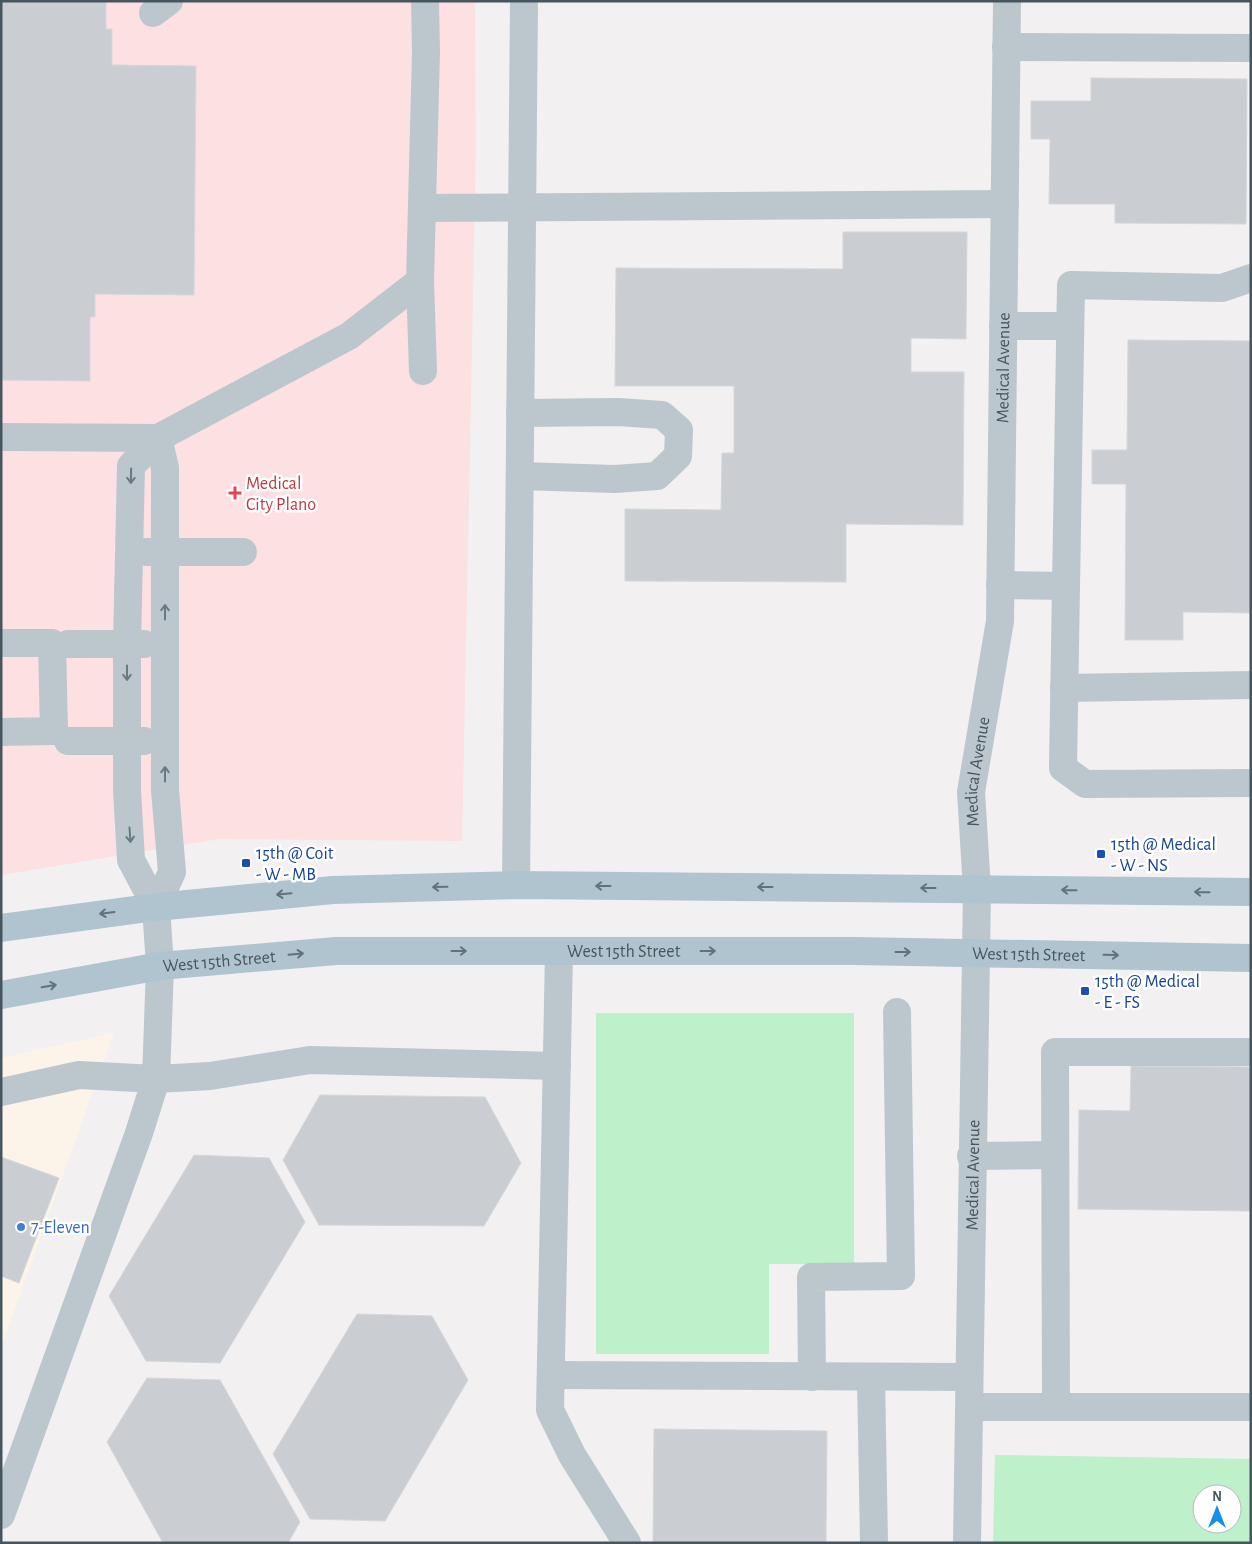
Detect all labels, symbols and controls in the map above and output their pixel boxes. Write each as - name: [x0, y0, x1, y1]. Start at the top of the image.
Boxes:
- street label: Medical Avenue: [994, 312, 1013, 423]
- one-way arrow: [126, 467, 136, 483]
- place label: Medical City Plano: [246, 475, 316, 514]
- marker: Medical City Plano: [228, 486, 242, 500]
- one-way arrow: [160, 604, 170, 620]
- one-way arrow: [122, 664, 132, 681]
- street label: Medical Avenue: [963, 716, 994, 827]
- one-way arrow: [160, 766, 170, 782]
- one-way arrow: [125, 827, 134, 843]
- place label: 15th @ Medical - W - NS: [1111, 836, 1216, 875]
- place label: 15th @ Coit - W - MB: [256, 845, 334, 884]
- marker: 15th @ Medical - W - NS: [1095, 848, 1107, 860]
- marker: 15th @ Coit - W - MB: [240, 857, 252, 869]
- one-way arrow: [595, 881, 612, 891]
- one-way arrow: [433, 882, 449, 892]
- one-way arrow: [758, 882, 774, 892]
- one-way arrow: [920, 883, 936, 893]
- one-way arrow: [1061, 885, 1077, 895]
- one-way arrow: [1194, 887, 1210, 896]
- one-way arrow: [277, 890, 293, 899]
- one-way arrow: [100, 908, 116, 918]
- street label: West 15th Street: [567, 943, 681, 961]
- street label: West 15th Street: [972, 945, 1086, 965]
- one-way arrow: [450, 946, 466, 956]
- one-way arrow: [700, 946, 716, 956]
- one-way arrow: [895, 947, 911, 957]
- street label: West 15th Street: [162, 948, 277, 976]
- one-way arrow: [288, 950, 304, 959]
- one-way arrow: [1102, 950, 1118, 960]
- place label: 15th @ Medical - E - FS: [1095, 973, 1200, 1012]
- one-way arrow: [41, 981, 57, 990]
- marker: 15th @ Medical - E - FS: [1079, 985, 1091, 997]
- street label: Medical Avenue: [964, 1119, 983, 1231]
- place label: 7-Eleven: [31, 1219, 90, 1237]
- marker: 7-Eleven: [15, 1221, 27, 1233]
- north arrow: [1192, 1484, 1242, 1534]
- text: N: [1212, 1490, 1222, 1504]

